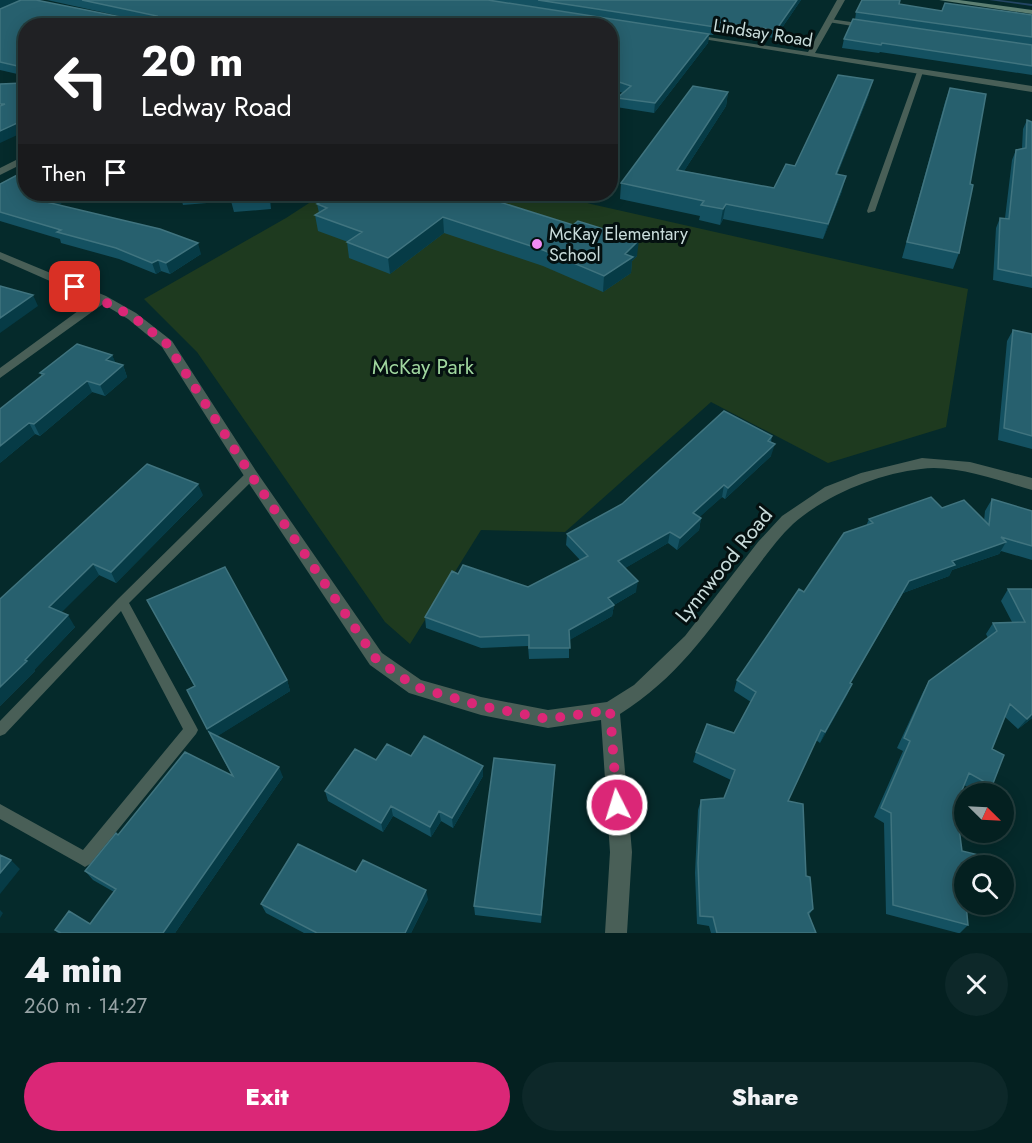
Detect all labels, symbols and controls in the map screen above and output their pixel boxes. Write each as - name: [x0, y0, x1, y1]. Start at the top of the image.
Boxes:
- street label: Lindsay Road: [711, 12, 815, 54]
- text: 20 m: [141, 31, 243, 92]
- icon: left: [42, 42, 120, 120]
- text: Ledway Road: [141, 87, 292, 126]
- icon: arrive: [99, 156, 132, 189]
- text: Then: [42, 157, 87, 189]
- place label: McKay Elementary School: [549, 221, 688, 268]
- marker: McKay Elementary School: [530, 237, 544, 251]
- pin: [49, 261, 100, 312]
- icon: arrive: [58, 270, 91, 303]
- park label: McKay Park: [372, 352, 475, 382]
- street label: Lynnwood Road: [668, 501, 780, 629]
- position arrow: [585, 773, 649, 837]
- north arrow: [954, 783, 1014, 843]
- map controls: [954, 783, 1014, 915]
- button: search: [954, 855, 1014, 915]
- text: 4 min: [24, 943, 122, 995]
- button: close: [945, 953, 1008, 1016]
- text: 260 m · 14:27: [24, 992, 147, 1021]
- button: Exit: [24, 1062, 510, 1131]
- button: Share: [522, 1062, 1008, 1131]

